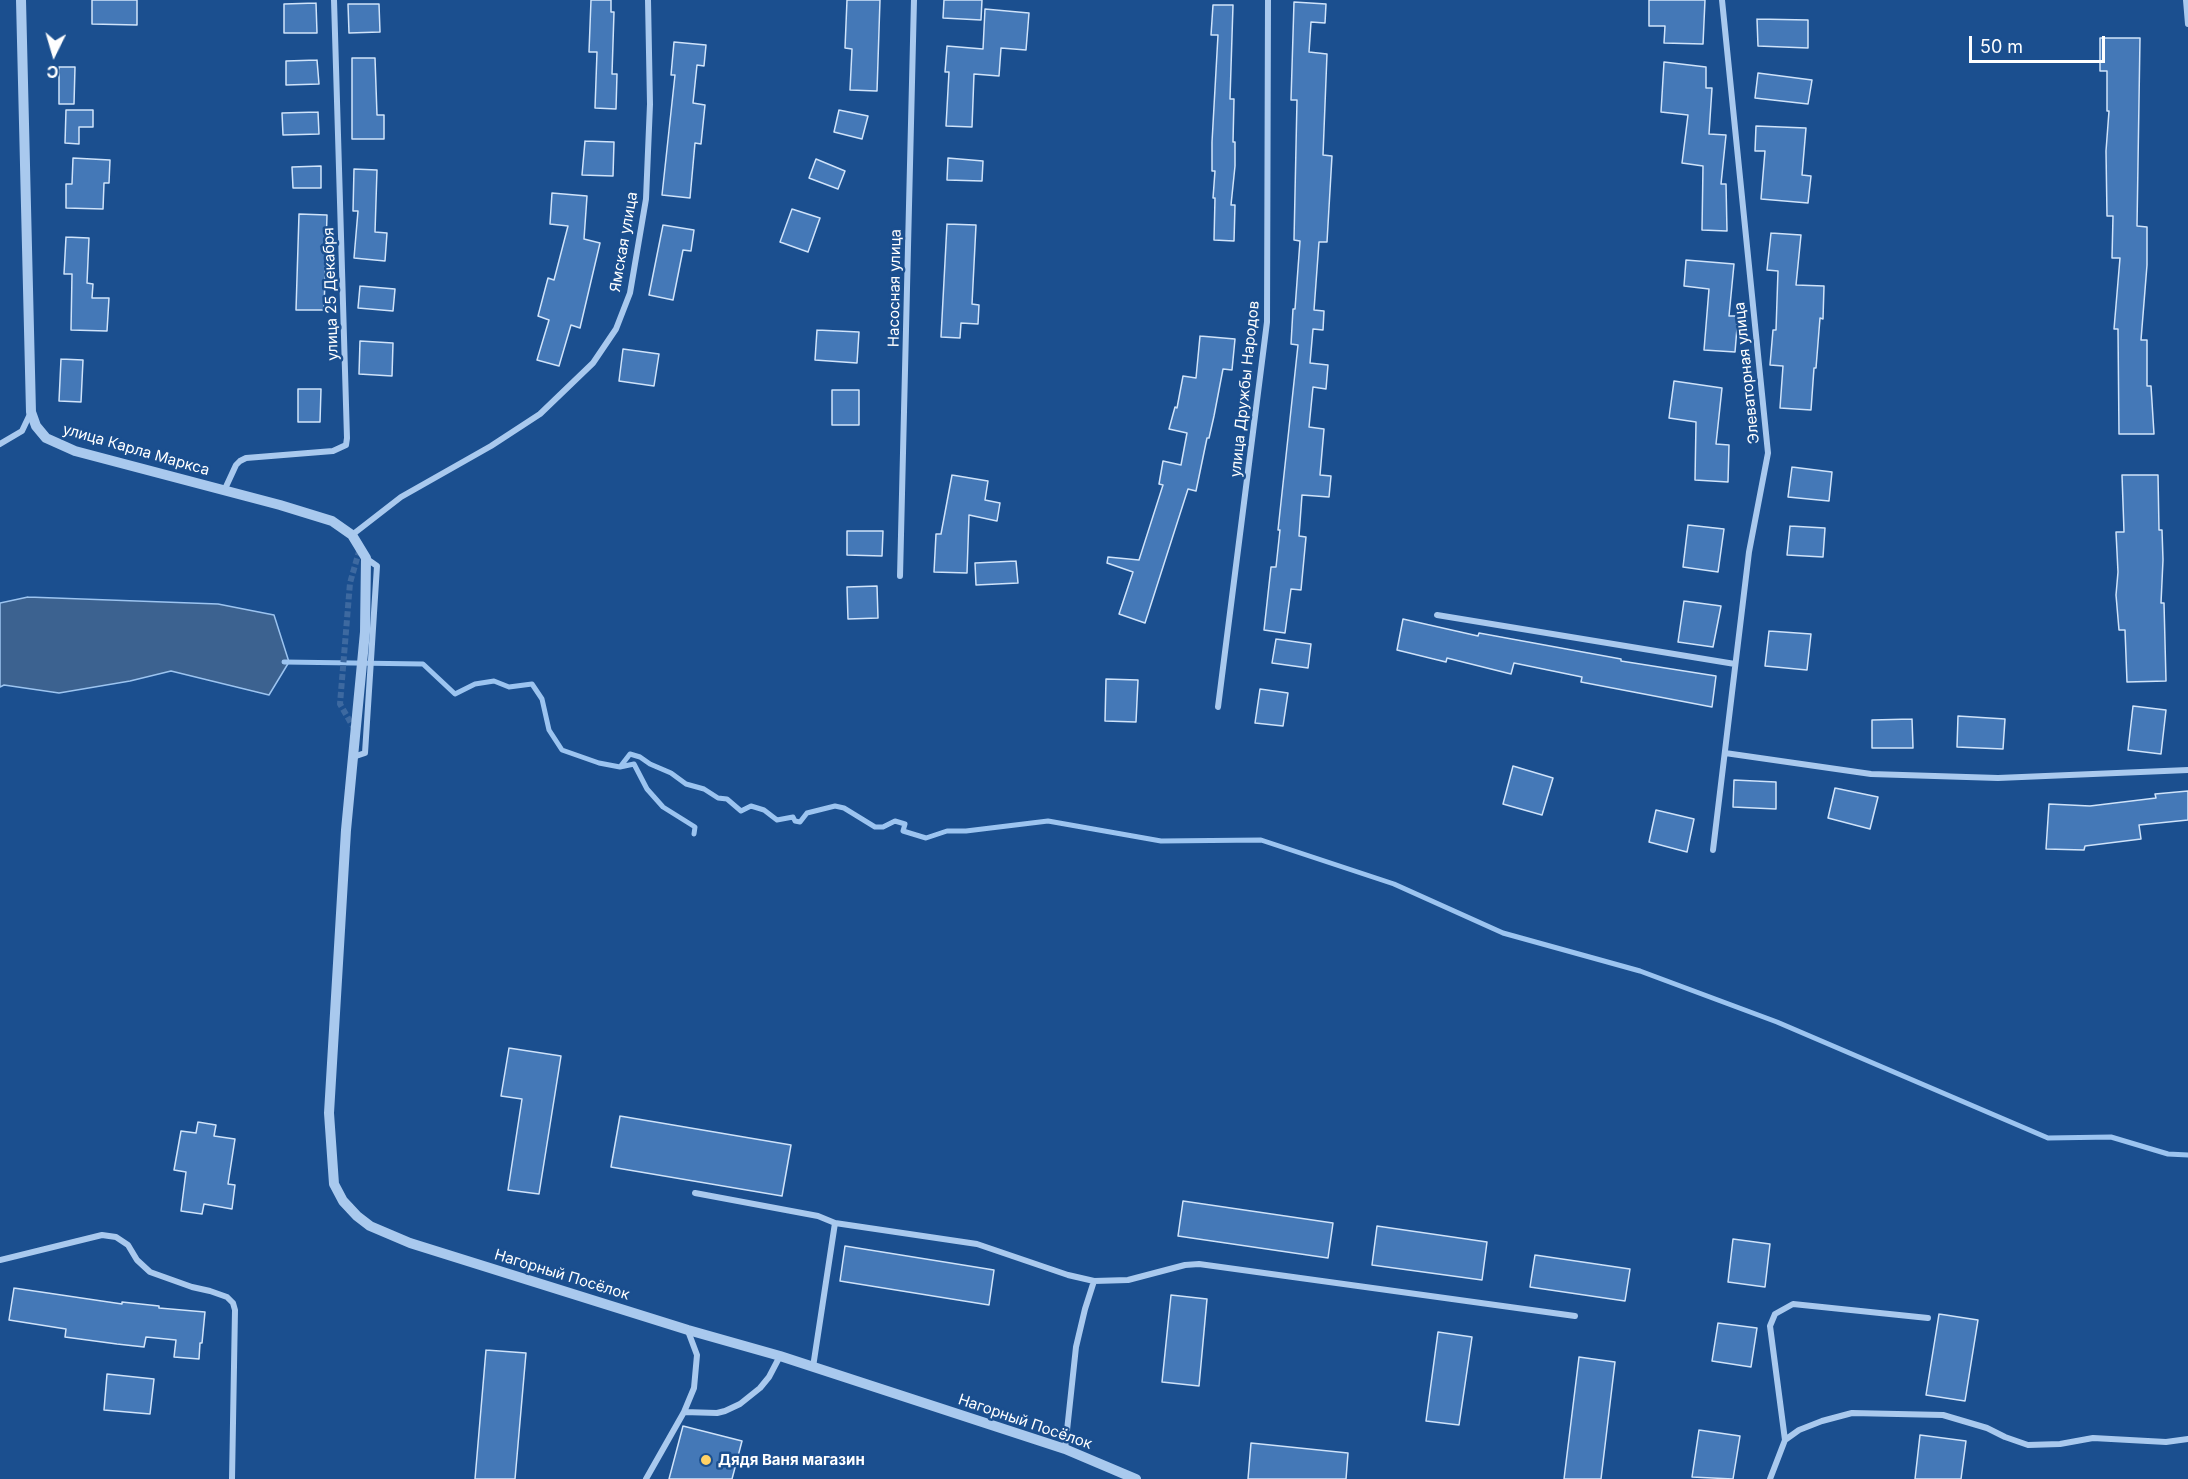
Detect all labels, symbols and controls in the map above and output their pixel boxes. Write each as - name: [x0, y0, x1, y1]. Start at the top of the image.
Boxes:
- north arrow: [24, 24, 84, 84]
- scale bar: [1972, 24, 2108, 62]
- text: 50 m: [1980, 36, 2023, 57]
- text: С: [46, 61, 59, 82]
- street label: Ямская улица: [606, 190, 642, 294]
- street label: улица 25 Декабря: [320, 227, 342, 361]
- street label: Насосная улица: [885, 229, 905, 347]
- street label: улица Дружбы Народов: [1227, 300, 1263, 478]
- street label: Элеваторная улица: [1731, 301, 1763, 445]
- street label: улица Карла Маркса: [61, 420, 211, 480]
- street label: Нагорный Посёлок: [492, 1246, 632, 1304]
- street label: Нагорный Посёлок: [956, 1391, 1094, 1453]
- place label: Дядя Ваня магазин: [718, 1451, 865, 1469]
- marker: Дядя Ваня магазин: [699, 1453, 713, 1467]

